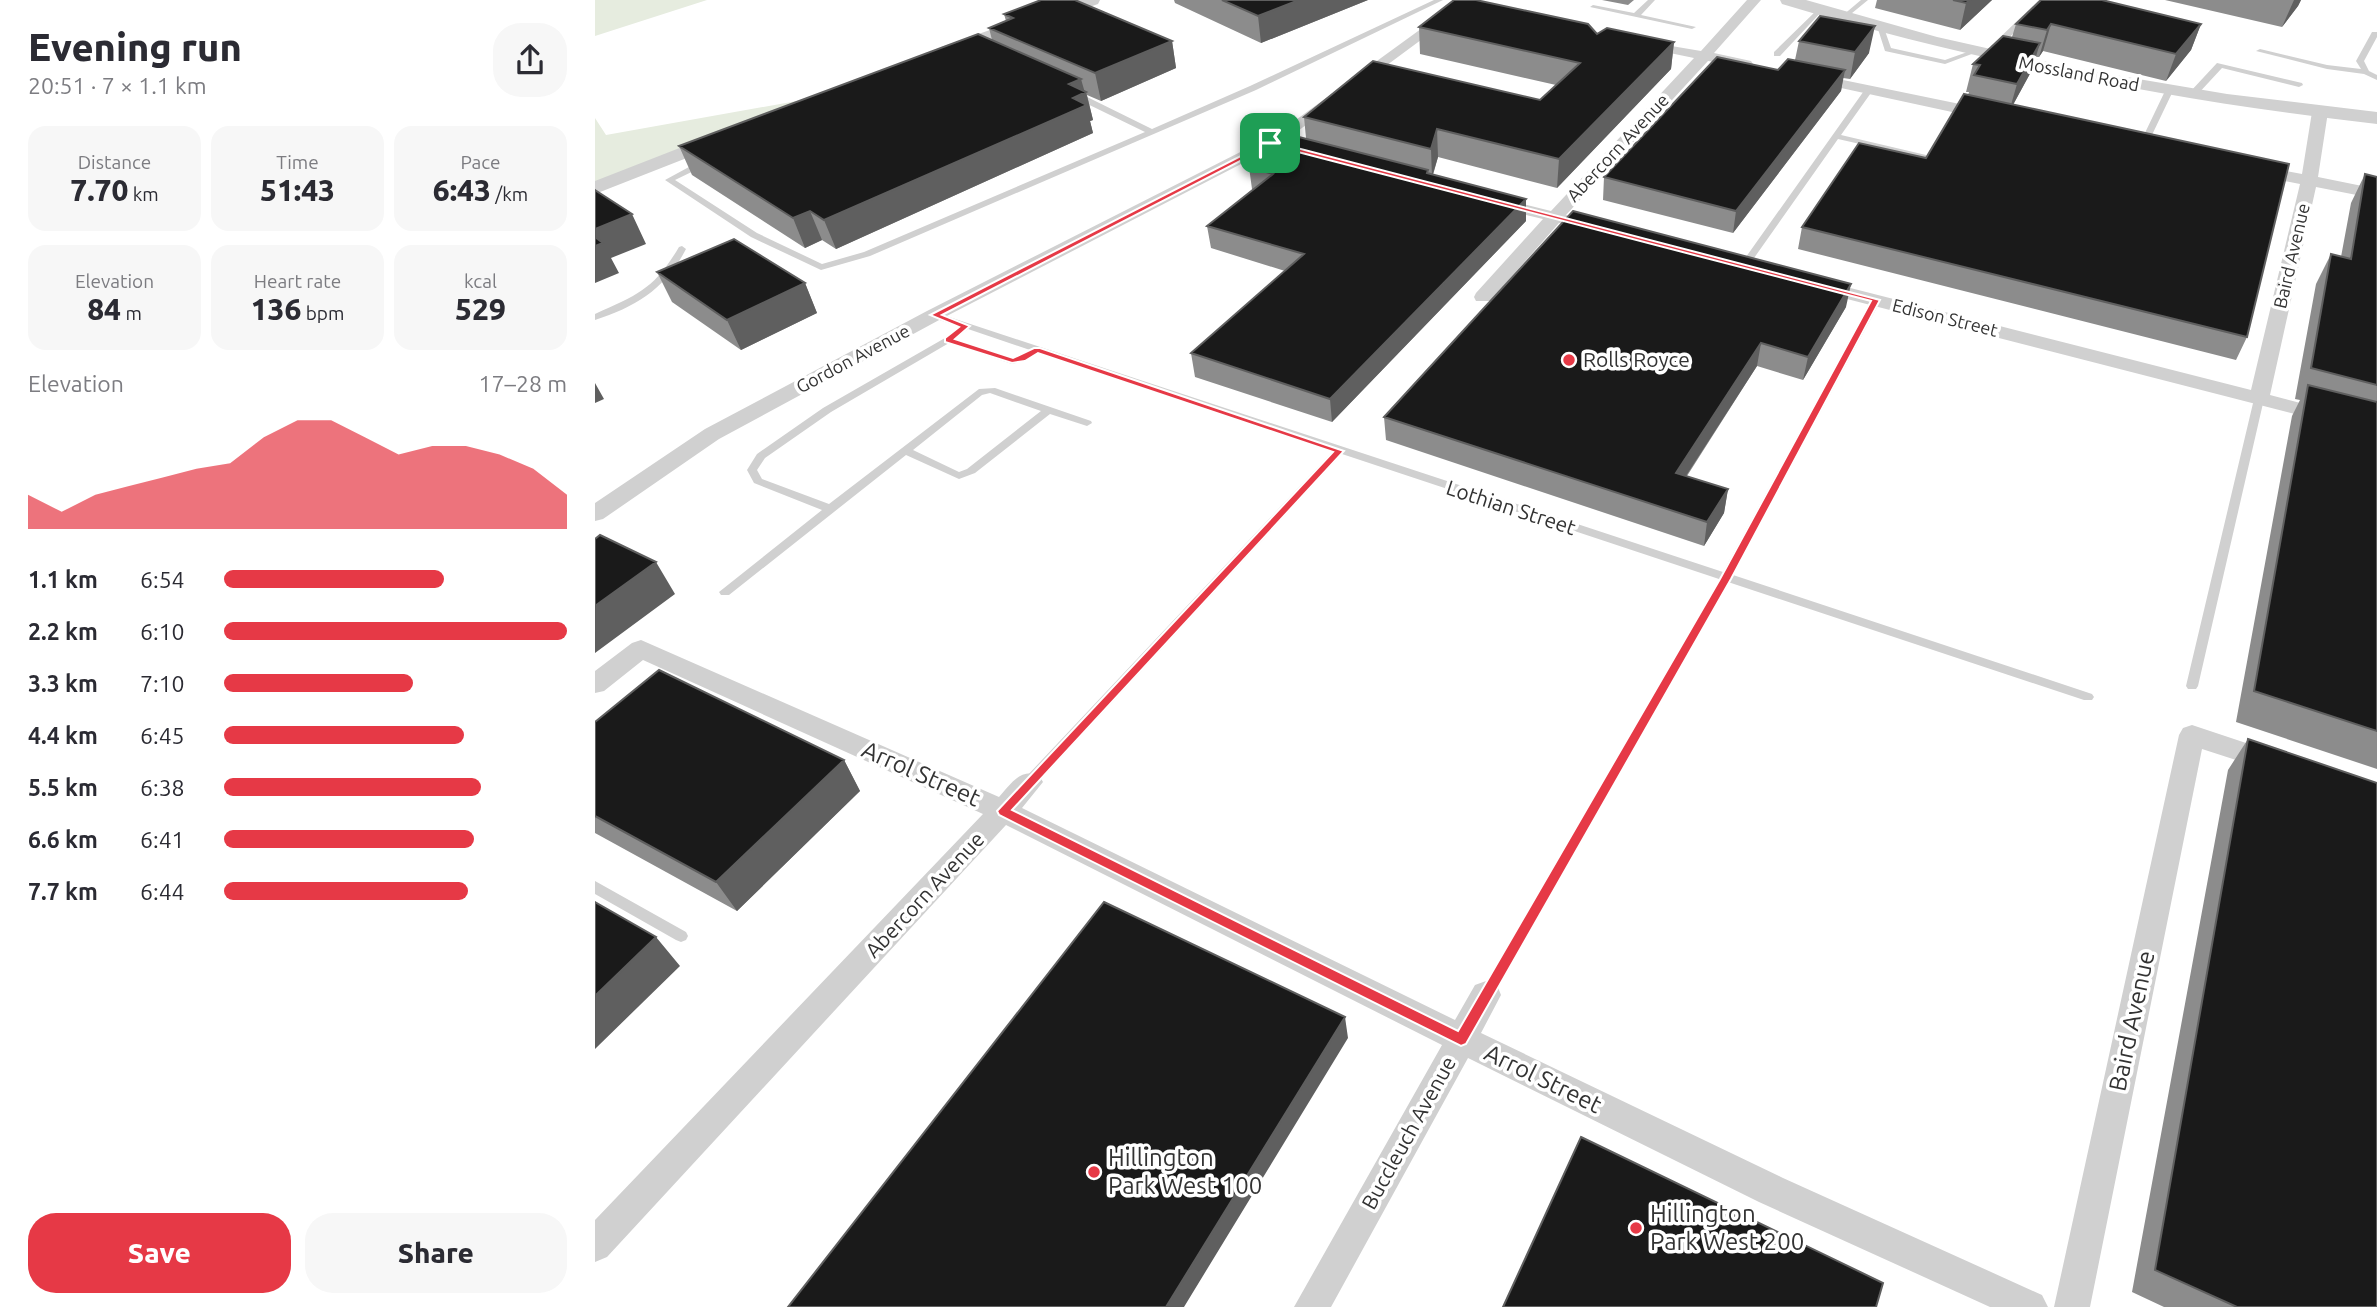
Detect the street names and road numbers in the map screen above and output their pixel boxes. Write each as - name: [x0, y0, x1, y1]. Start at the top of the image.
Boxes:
- street label: Mossland Road: [2017, 52, 2141, 94]
- street label: Abercorn Avenue: [1562, 89, 1672, 205]
- street label: Baird Avenue: [2269, 201, 2313, 310]
- street label: Edison Street: [1891, 294, 2000, 340]
- street label: Gordon Avenue: [792, 320, 913, 396]
- street label: Lothian Street: [1444, 475, 1579, 539]
- street label: Arrol Street: [858, 735, 985, 812]
- street label: Abercorn Avenue: [860, 827, 989, 962]
- street label: Baird Avenue: [2103, 948, 2160, 1094]
- street label: Arrol Street: [1480, 1039, 1607, 1119]
- street label: Buccleuch Avenue: [1356, 1052, 1460, 1213]

